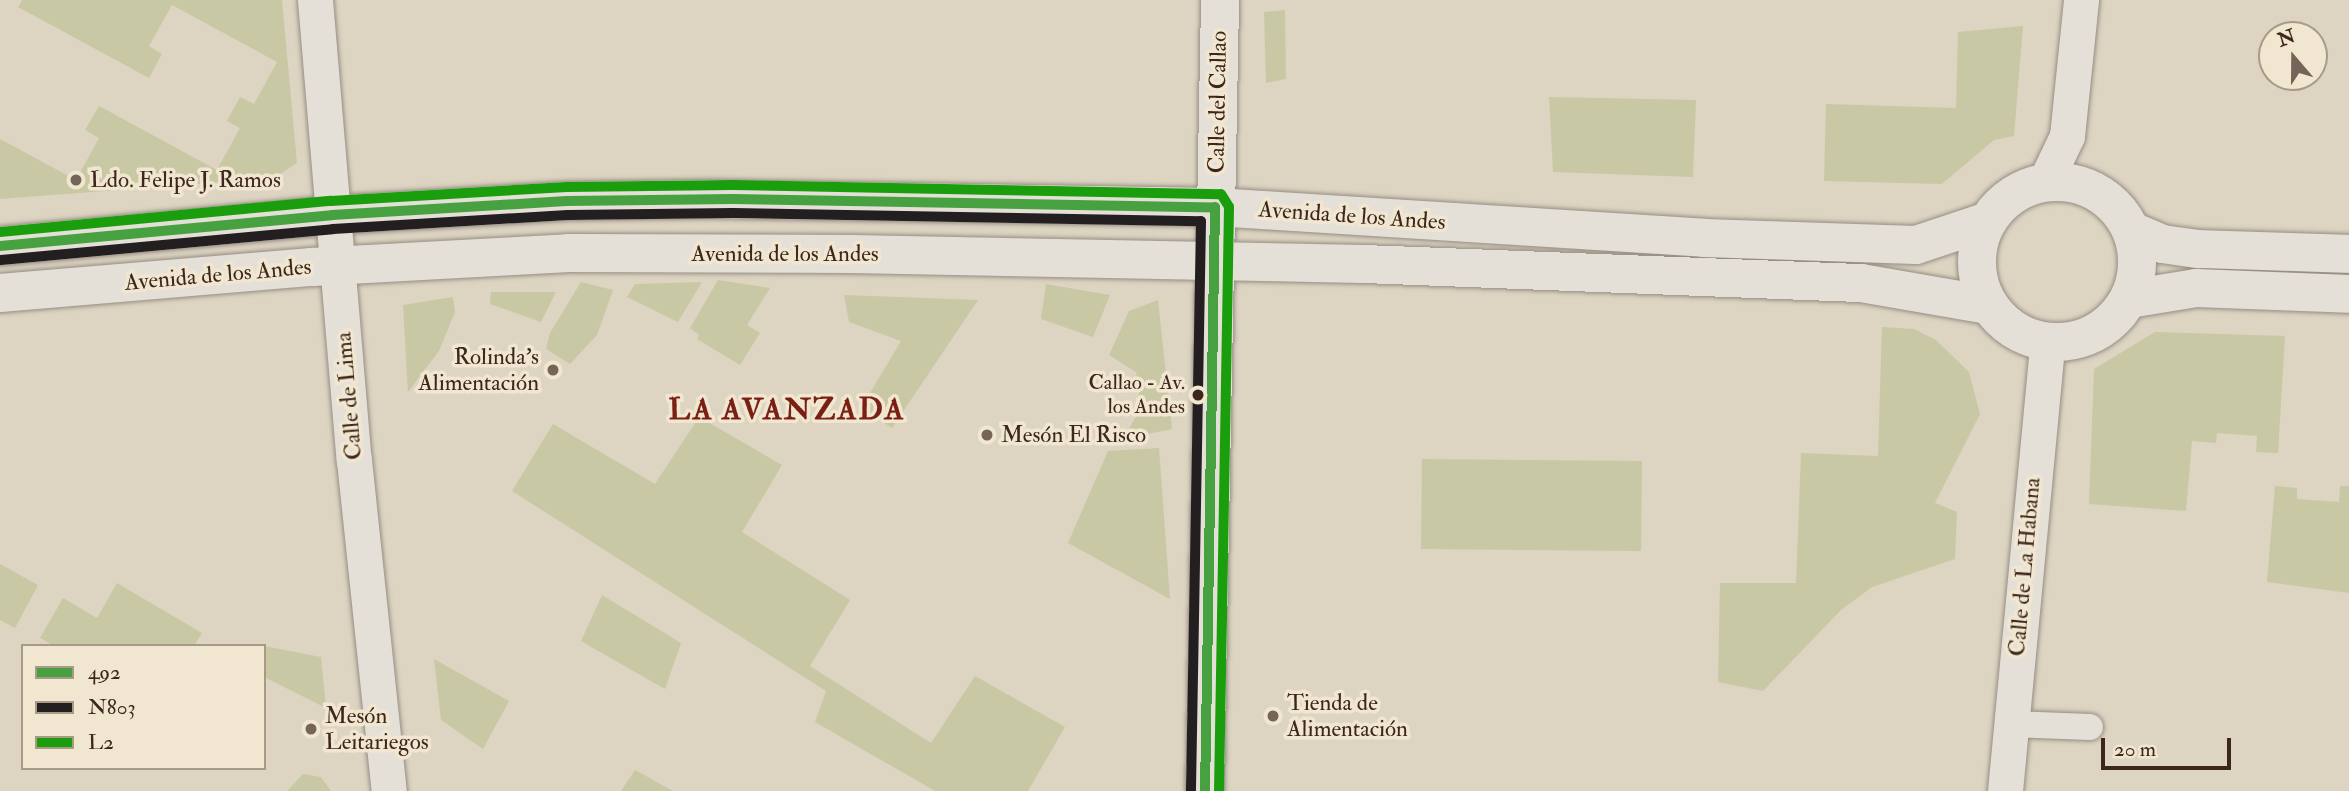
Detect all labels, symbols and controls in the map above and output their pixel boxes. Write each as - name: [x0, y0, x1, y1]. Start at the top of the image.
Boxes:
- north arrow: [2258, 21, 2328, 91]
- text: N: [2274, 24, 2299, 52]
- street label: Calle del Callao: [1203, 30, 1233, 174]
- place label: Ldo. Felipe J. Ramos: [90, 166, 281, 194]
- marker: Ldo. Felipe J. Ramos: [68, 172, 84, 188]
- street label: Avenida de los Andes: [1258, 196, 1446, 236]
- street label: Avenida de los Andes: [691, 240, 879, 268]
- street label: Avenida de los Andes: [123, 253, 313, 297]
- street label: Calle de Lima: [330, 331, 368, 461]
- place label: Rolinda's Alimentación: [418, 343, 539, 397]
- marker: Rolinda's Alimentación: [545, 362, 561, 378]
- place label: Callao - Av. los Andes: [1089, 370, 1185, 420]
- marker: Callao - Av. los Andes: [1191, 388, 1205, 402]
- district label: LA AVANZADA: [670, 392, 904, 428]
- place label: Mesón El Risco: [1001, 421, 1146, 449]
- marker: Mesón El Risco: [979, 427, 995, 443]
- street label: Calle de La Habana: [2003, 476, 2047, 658]
- legend: [21, 644, 266, 770]
- text: 492: [88, 659, 121, 686]
- place label: Tienda de Alimentación: [1287, 689, 1408, 743]
- text: N803: [88, 694, 136, 721]
- place label: Mesón Leitariegos: [325, 702, 429, 756]
- marker: Tienda de Alimentación: [1265, 708, 1281, 724]
- marker: Mesón Leitariegos: [303, 721, 319, 737]
- scale bar: [2104, 724, 2234, 768]
- text: L2: [88, 729, 114, 756]
- text: 20 m: [2114, 736, 2156, 763]

